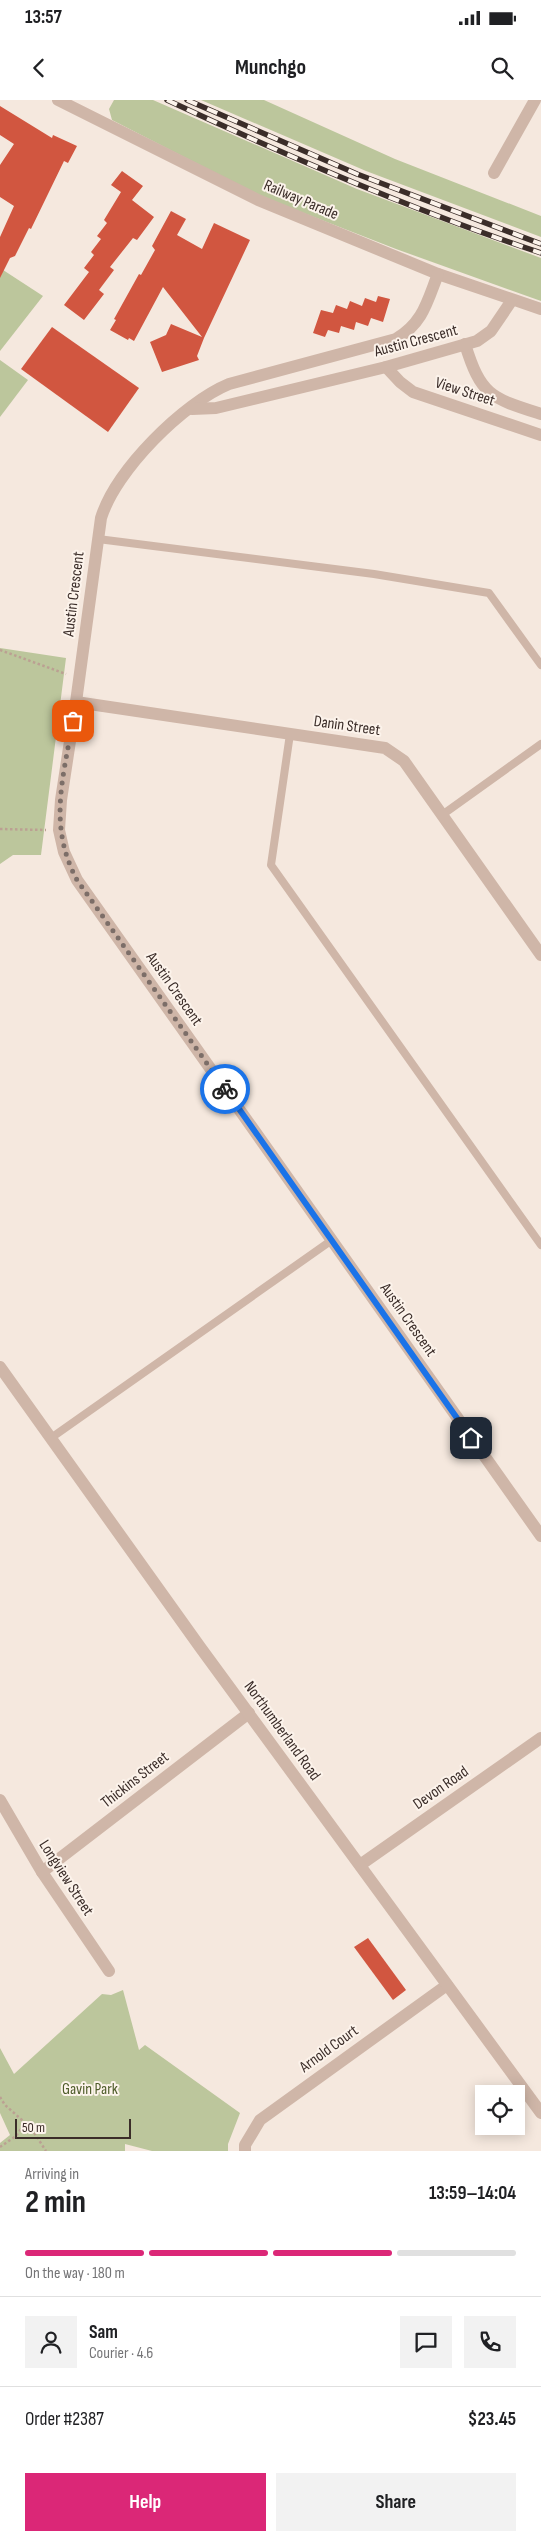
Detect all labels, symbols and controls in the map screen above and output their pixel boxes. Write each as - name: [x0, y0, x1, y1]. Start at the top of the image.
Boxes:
- text: 13:57: [25, 6, 62, 29]
- icon: back: [25, 54, 53, 82]
- text: Munchgo: [235, 54, 306, 81]
- icon: search: [488, 54, 516, 82]
- street label: Railway Parade: [261, 176, 341, 224]
- street label: Austin Crescent: [371, 321, 460, 361]
- street label: View Street: [433, 373, 497, 411]
- street label: Austin Crescent: [59, 550, 89, 639]
- pin: [52, 700, 94, 742]
- icon: bag: [59, 707, 87, 735]
- street label: Danin Street: [313, 712, 382, 740]
- street label: Austin Crescent: [141, 948, 206, 1029]
- courier: [200, 1064, 250, 1114]
- icon: bike: [211, 1075, 239, 1103]
- street label: Austin Crescent: [375, 1279, 440, 1360]
- pin: [450, 1417, 492, 1459]
- icon: home: [457, 1424, 485, 1452]
- street label: Northumberland Road: [240, 1678, 324, 1784]
- street label: Thickins Street: [97, 1748, 173, 1812]
- street label: Devon Road: [410, 1762, 472, 1814]
- street label: Longview Street: [35, 1837, 98, 1919]
- street label: Arnold Court: [295, 2021, 362, 2077]
- park label: Gavin Park: [62, 2080, 118, 2099]
- map controls: [475, 2085, 525, 2135]
- button: locate: [475, 2085, 525, 2135]
- scale bar: [15, 2116, 131, 2139]
- text: 50 m: [22, 2119, 45, 2136]
- text: Arriving in: [25, 2165, 79, 2184]
- text: 13:59–14:04: [429, 2182, 516, 2205]
- text: 2 min: [25, 2183, 86, 2222]
- text: On the way · 180 m: [25, 2264, 125, 2283]
- button: person: [25, 2316, 77, 2368]
- button: chat: [400, 2316, 452, 2368]
- button: phone: [464, 2316, 516, 2368]
- text: Sam: [89, 2321, 118, 2344]
- text: Courier · 4.6: [89, 2344, 153, 2363]
- text: Order #2387: [25, 2408, 104, 2431]
- text: $23.45: [468, 2408, 516, 2431]
- button: Help: [25, 2473, 266, 2531]
- button: Share: [276, 2473, 516, 2531]

